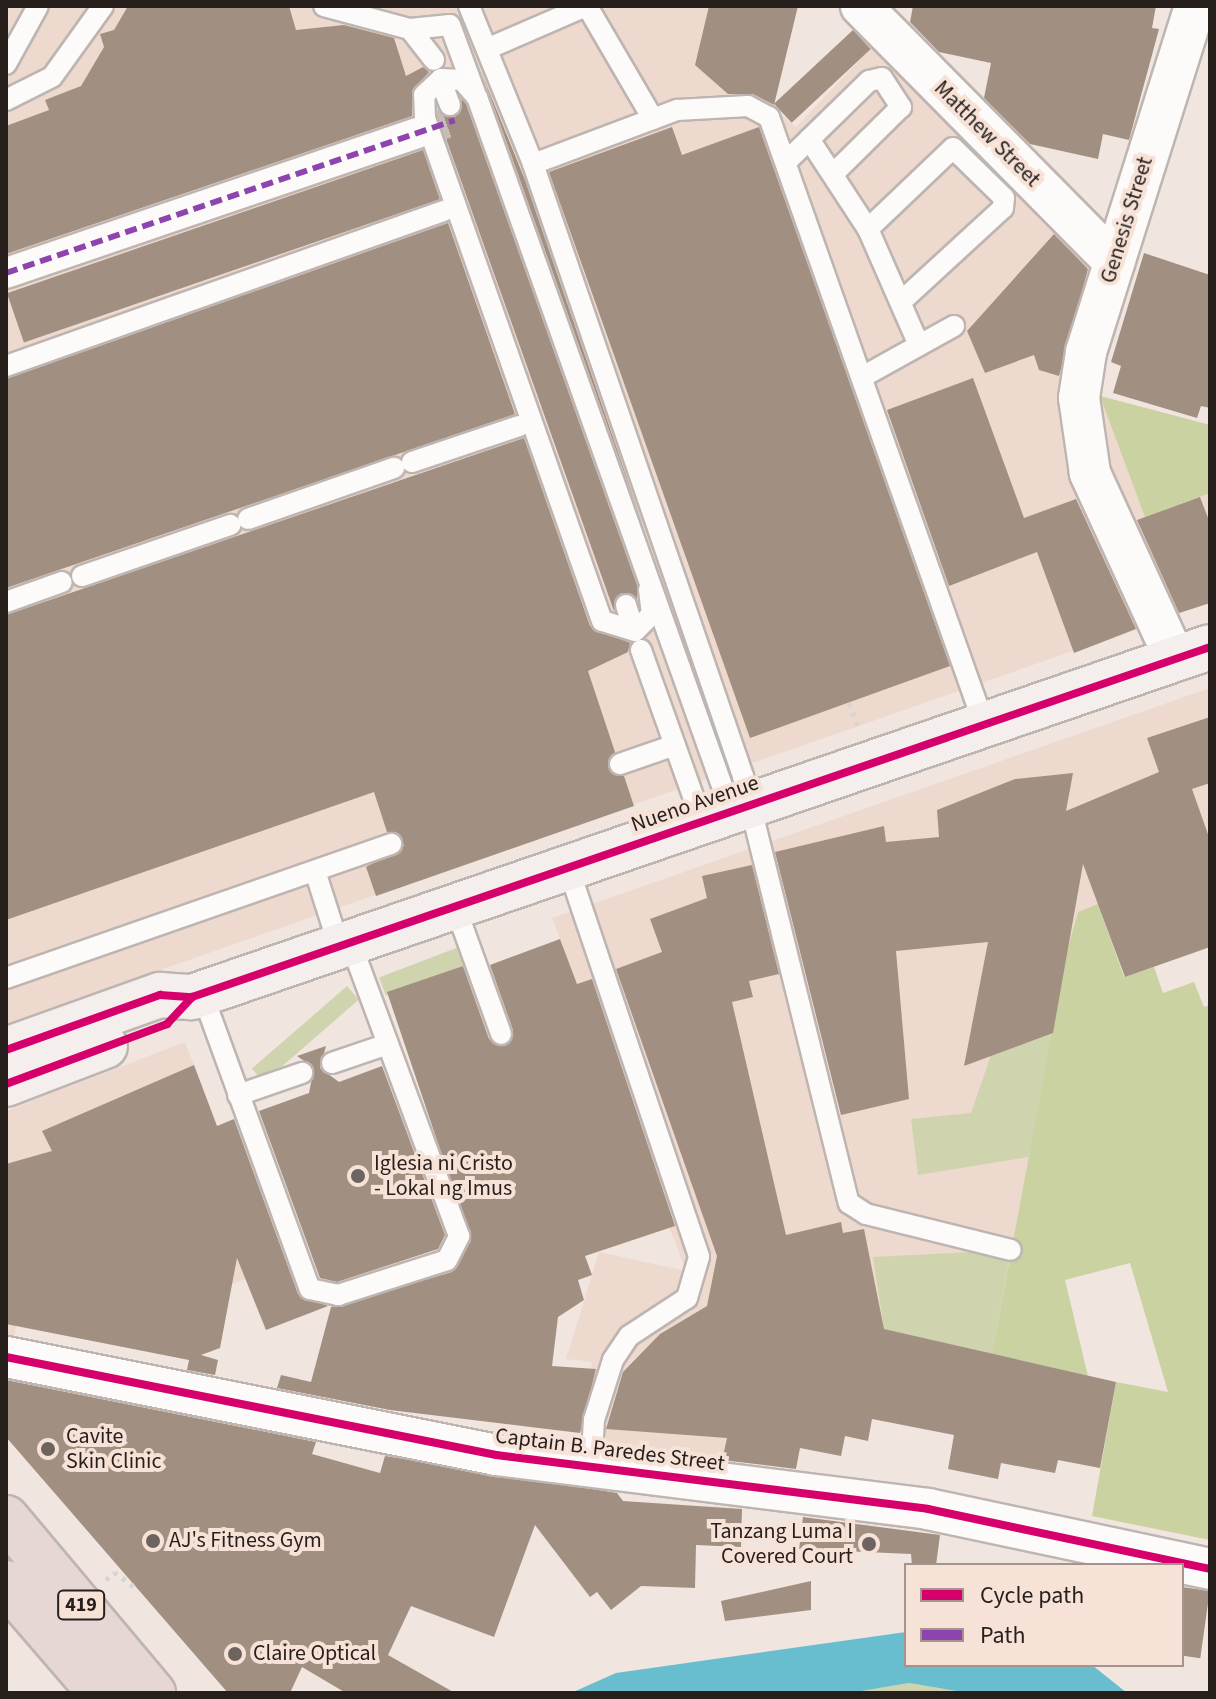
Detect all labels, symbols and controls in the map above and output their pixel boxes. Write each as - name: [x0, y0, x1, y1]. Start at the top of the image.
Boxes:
- street label: Matthew Street: [928, 75, 1046, 193]
- street label: Genesis Street: [1095, 154, 1159, 286]
- street label: Nueno Avenue: [628, 770, 762, 838]
- place label: Iglesia ni Cristo - Lokal ng Imus: [374, 1150, 513, 1202]
- marker: Iglesia ni Cristo - Lokal ng Imus: [349, 1167, 367, 1185]
- place label: Cavite Skin Clinic: [66, 1423, 162, 1474]
- street label: Captain B. Paredes Street: [494, 1423, 726, 1477]
- marker: Cavite Skin Clinic: [37, 1438, 59, 1460]
- place label: Tanzang Luma I Covered Court: [710, 1518, 853, 1570]
- place label: AJ's Fitness Gym: [169, 1528, 322, 1554]
- marker: AJ's Fitness Gym: [144, 1532, 162, 1550]
- marker: Tanzang Luma I Covered Court: [860, 1535, 878, 1553]
- legend: [904, 1563, 1184, 1667]
- text: Cycle path: [980, 1578, 1084, 1613]
- road number: 419: [57, 1589, 105, 1621]
- text: Path: [980, 1618, 1026, 1653]
- place label: Claire Optical: [253, 1641, 376, 1667]
- marker: Claire Optical: [224, 1643, 246, 1665]

